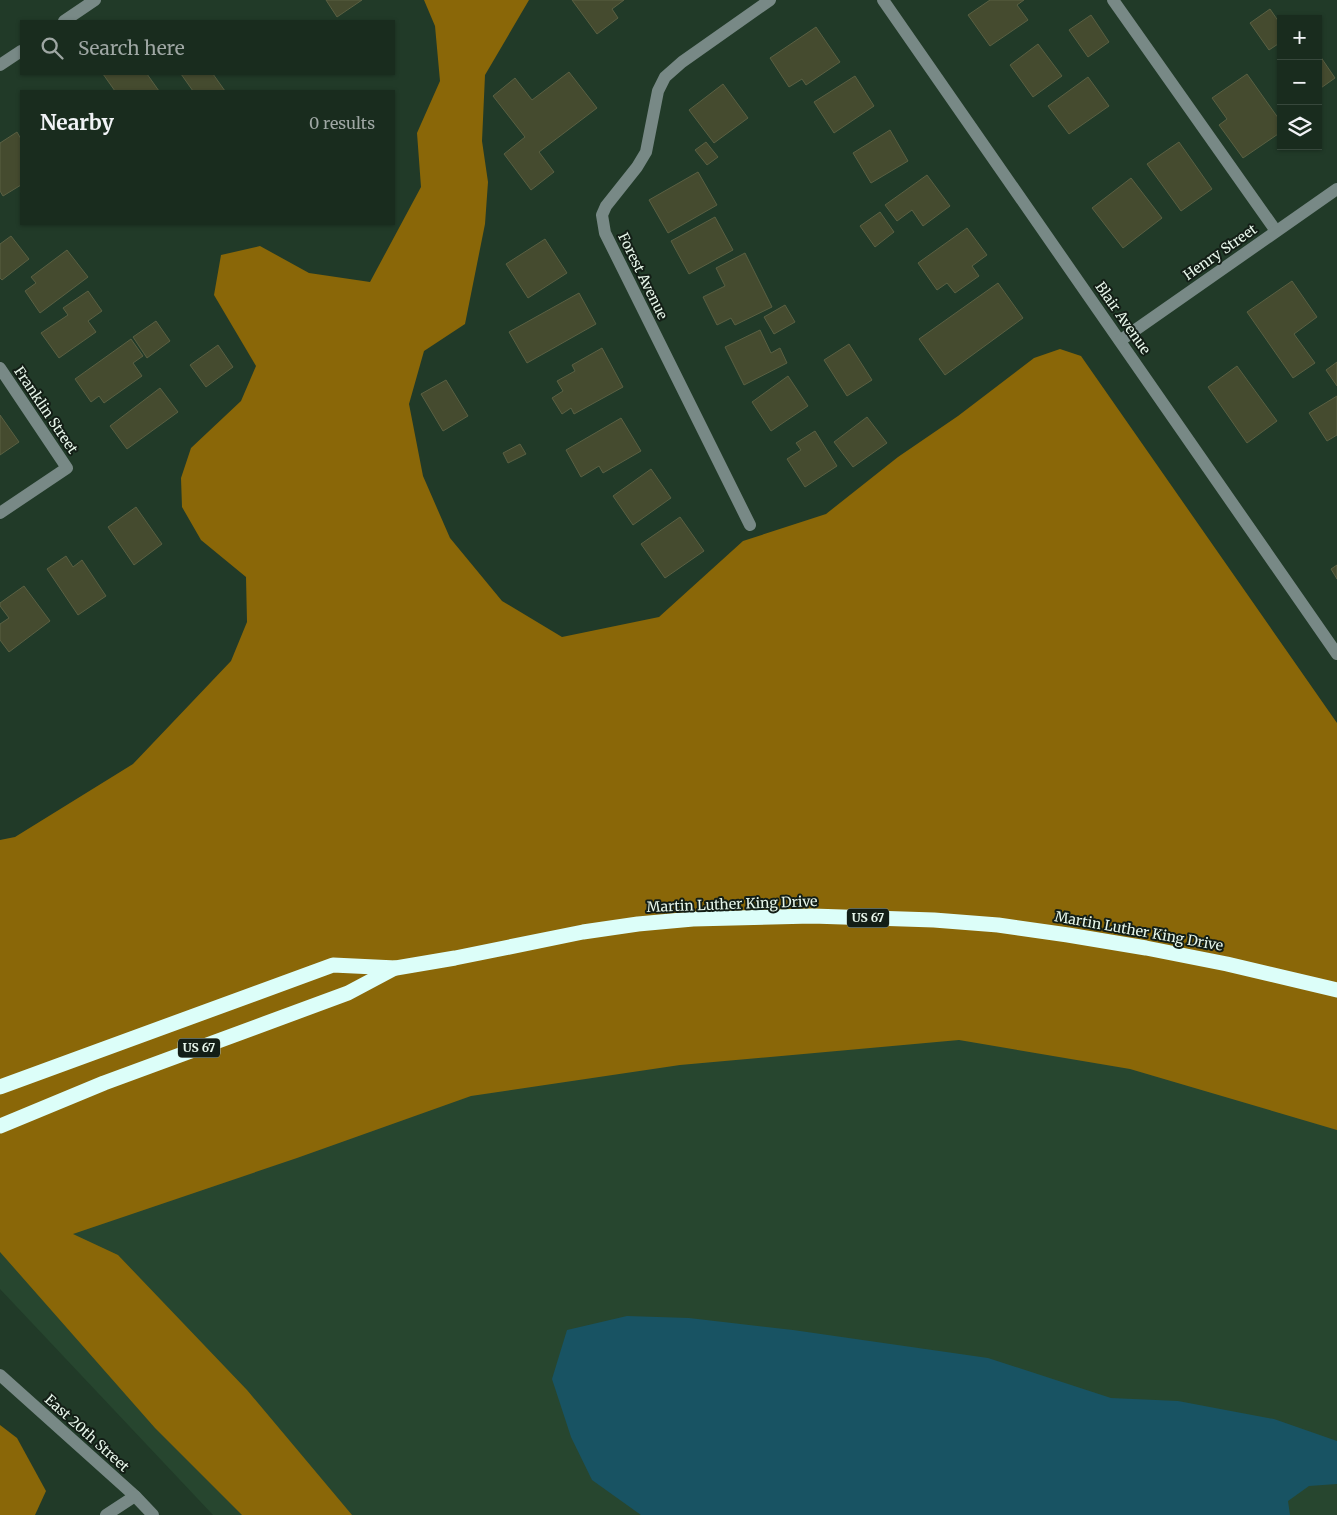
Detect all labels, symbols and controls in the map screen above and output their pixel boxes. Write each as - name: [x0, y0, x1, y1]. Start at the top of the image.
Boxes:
- map controls: [1277, 15, 1322, 150]
- button: +: [1277, 15, 1322, 60]
- search box: [20, 20, 395, 75]
- icon: search: [38, 34, 66, 62]
- text: Search here: [78, 36, 185, 60]
- button: −: [1277, 60, 1322, 105]
- button: layers: [1277, 105, 1322, 150]
- text: Nearby: [40, 109, 114, 136]
- text: 0 results: [309, 113, 375, 133]
- street label: Henry Street: [1180, 220, 1261, 284]
- street label: Forest Avenue: [614, 230, 672, 322]
- street label: Blair Avenue: [1091, 278, 1155, 358]
- street label: Franklin Street: [10, 363, 82, 458]
- street label: Martin Luther King Drive: [646, 892, 818, 916]
- street label: Martin Luther King Drive: [1053, 907, 1225, 955]
- road number: US 67: [847, 908, 889, 928]
- road number: US 67: [178, 1038, 220, 1058]
- street label: East 20th Street: [41, 1390, 133, 1476]

